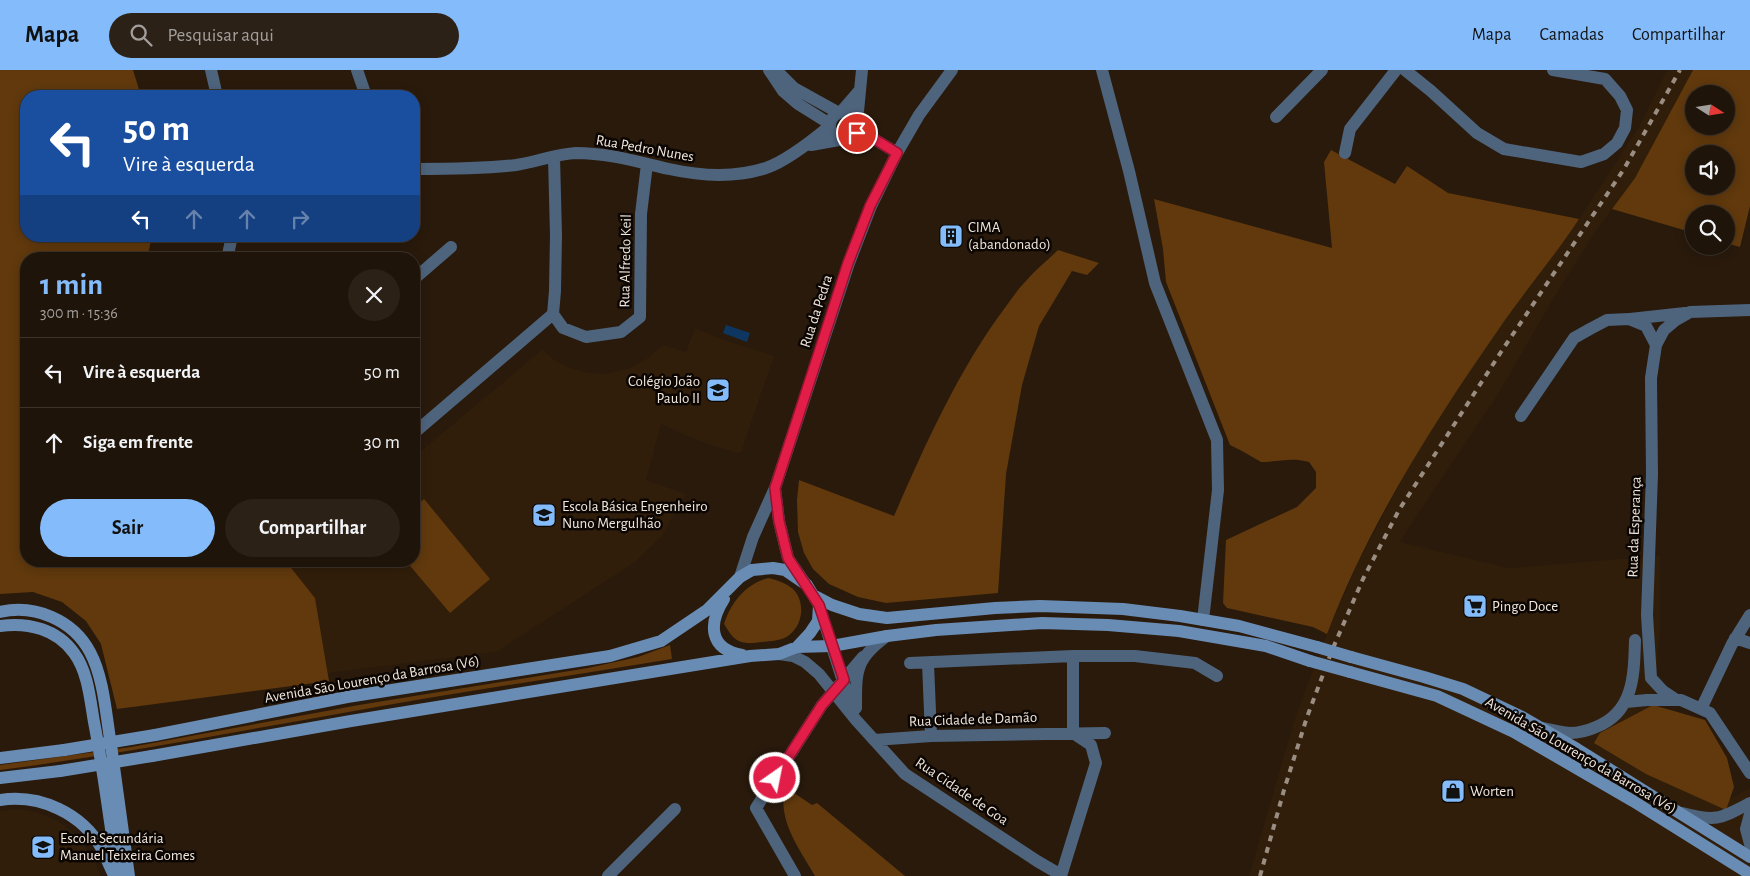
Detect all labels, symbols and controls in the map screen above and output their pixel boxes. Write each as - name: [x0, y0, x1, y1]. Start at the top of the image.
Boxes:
- search box: [109, 13, 459, 58]
- icon: search: [127, 21, 155, 49]
- text: Mapa: [25, 23, 79, 47]
- text: Pesquisar aqui: [167, 26, 274, 45]
- text: Mapa: [1472, 26, 1511, 44]
- text: Camadas: [1539, 26, 1604, 44]
- text: Compartilhar: [1632, 26, 1725, 44]
- north arrow: [1685, 85, 1735, 135]
- map controls: [1685, 85, 1735, 255]
- icon: left: [40, 110, 105, 175]
- text: 50 m: [123, 112, 190, 147]
- pin: [836, 112, 878, 154]
- icon: arrive: [843, 119, 871, 147]
- street label: Rua Pedro Nunes: [595, 132, 695, 165]
- button: sound: [1685, 145, 1735, 195]
- text: Vire à esquerda: [123, 153, 255, 175]
- icon: left: [127, 205, 155, 233]
- icon: ahead: [180, 205, 208, 233]
- icon: ahead: [233, 205, 261, 233]
- icon: right: [286, 205, 314, 233]
- button: search: [1685, 205, 1735, 255]
- street label: Rua Alfredo Keil: [617, 214, 634, 308]
- place label: CIMA (abandonado): [968, 220, 1051, 252]
- building icon: CIMA (abandonado): [938, 223, 964, 249]
- button: close: [348, 269, 400, 321]
- text: 1 min: [40, 270, 103, 300]
- street label: Rua da Pedra: [798, 273, 835, 349]
- text: 300 m · 15:36: [40, 305, 118, 321]
- icon: left: [40, 359, 68, 387]
- text: Vire à esquerda: [83, 363, 200, 382]
- text: 50 m: [364, 363, 400, 382]
- place label: Colégio João Paulo II: [628, 374, 700, 406]
- school or university icon: Colégio João Paulo II: [705, 377, 731, 403]
- icon: ahead: [40, 429, 68, 457]
- text: Siga em frente: [83, 433, 193, 452]
- text: 30 m: [364, 433, 400, 452]
- street label: Rua da Esperança: [1625, 476, 1644, 578]
- button: Sair: [40, 499, 215, 557]
- button: Compartilhar: [225, 499, 400, 557]
- place label: Escola Básica Engenheiro Nuno Mergulhão: [562, 499, 708, 531]
- school or university icon: Escola Básica Engenheiro Nuno Mergulhão: [531, 502, 557, 528]
- supermarket icon: Pingo Doce: [1462, 593, 1488, 619]
- place label: Pingo Doce: [1492, 599, 1558, 614]
- street label: Avenida São Lourenço da Barrosa (V6): [263, 653, 481, 706]
- street label: Avenida São Lourenço da Barrosa (V6): [1483, 694, 1679, 816]
- street label: Rua Cidade de Damão: [909, 710, 1037, 729]
- position arrow: [748, 751, 800, 803]
- street label: Rua Cidade de Goa: [913, 755, 1011, 828]
- shop icon: Worten: [1440, 778, 1466, 804]
- place label: Worten: [1470, 784, 1514, 799]
- place label: Escola Secundária Manuel Teixeira Gomes: [60, 831, 195, 863]
- school or university icon: Escola Secundária Manuel Teixeira Gomes: [30, 834, 56, 860]

